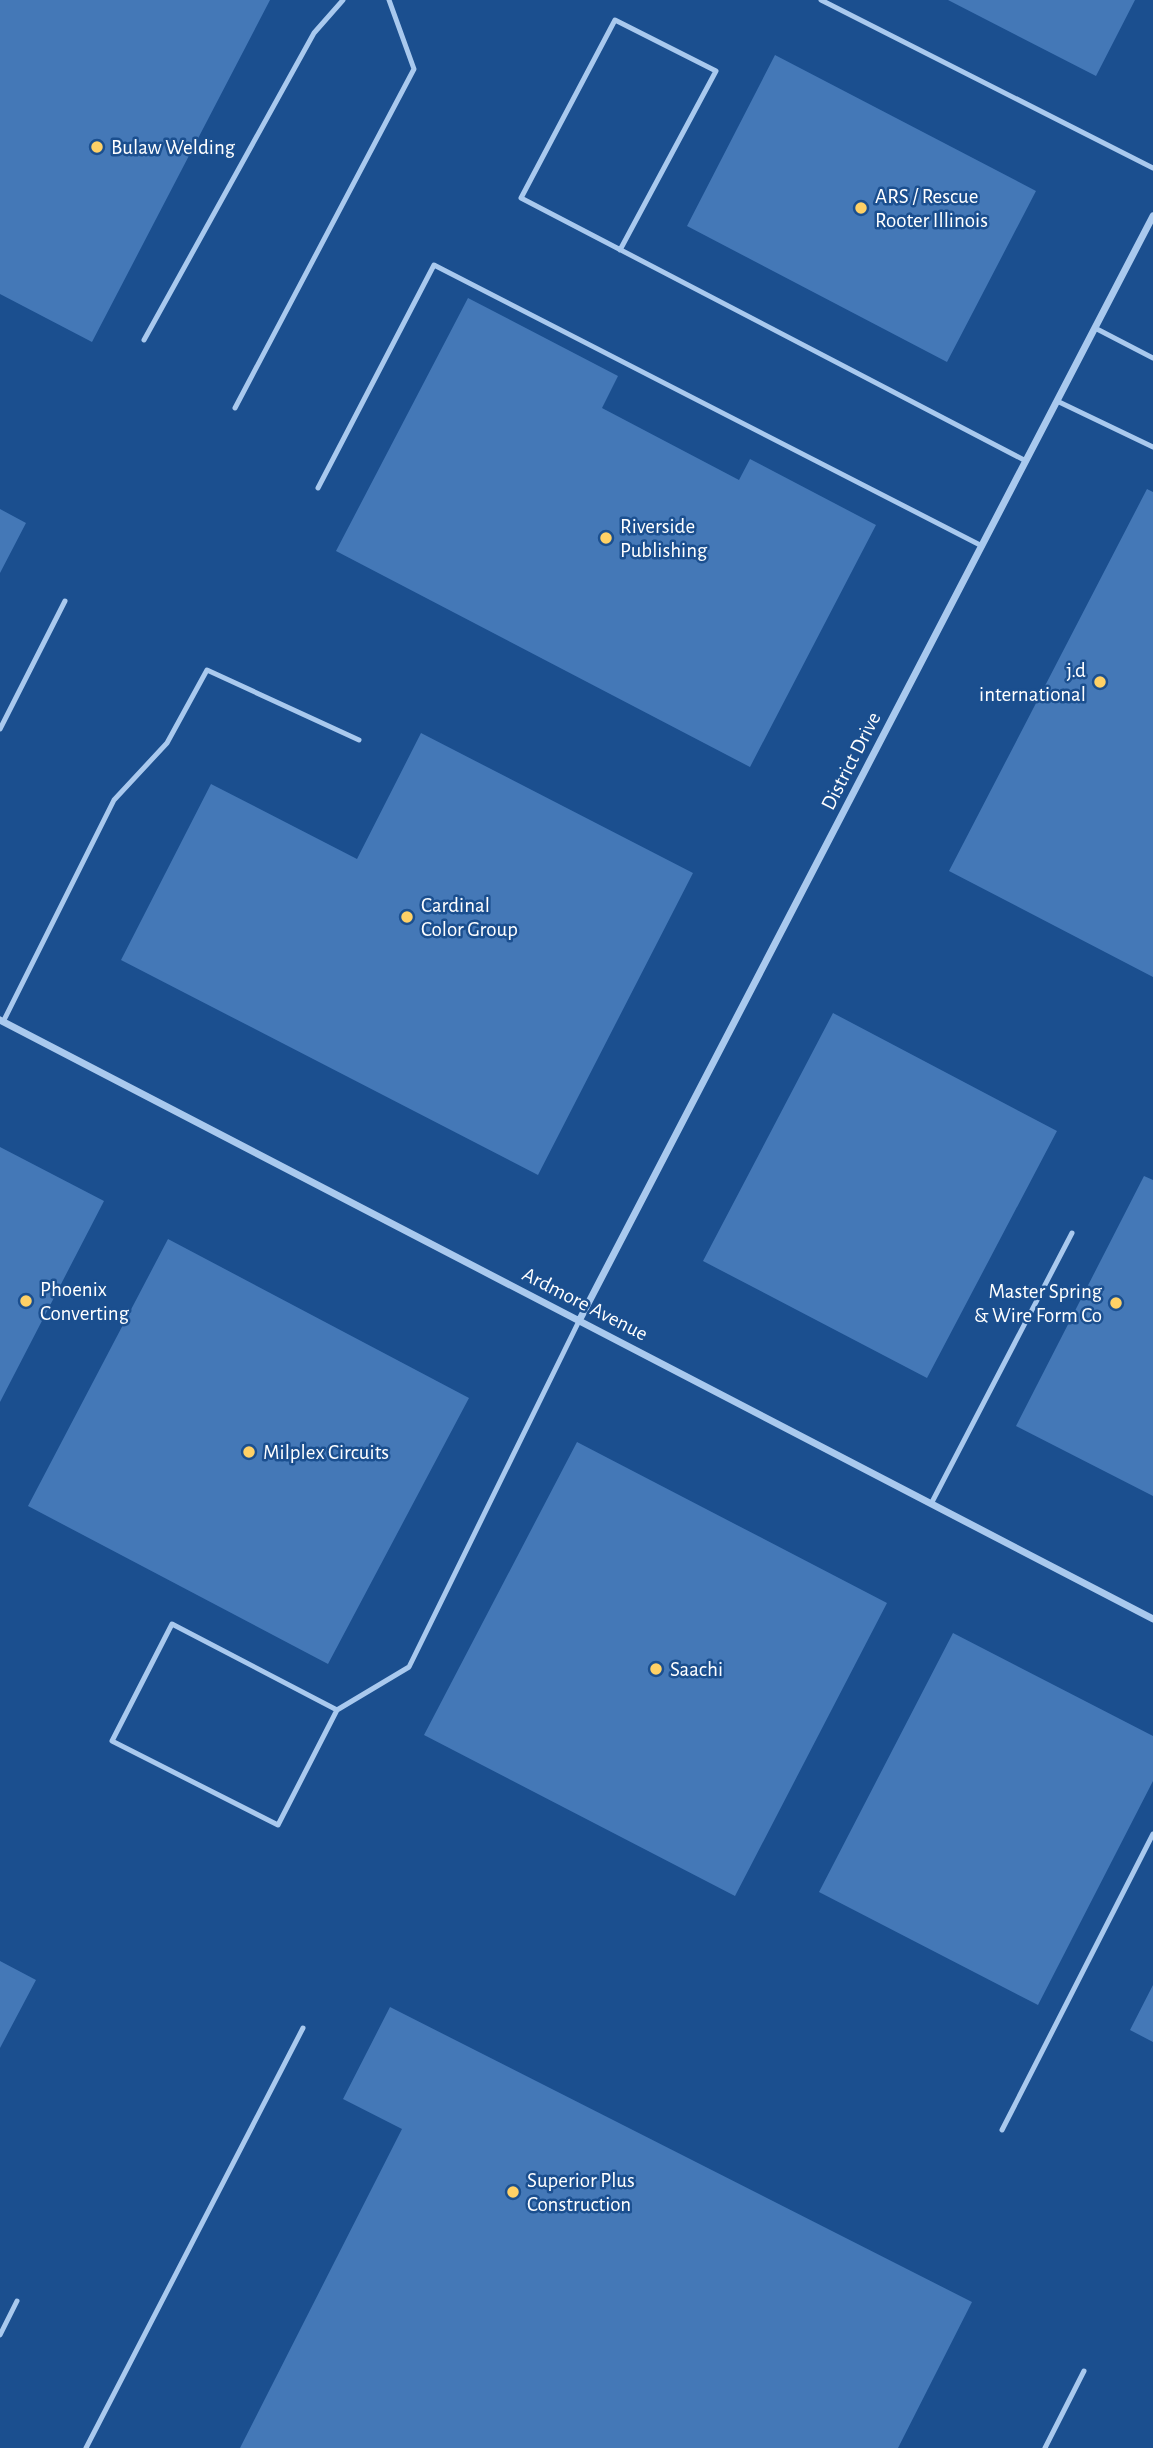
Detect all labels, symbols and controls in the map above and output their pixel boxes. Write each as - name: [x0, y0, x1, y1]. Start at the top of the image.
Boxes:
- place label: Bulaw Welding: [111, 137, 236, 158]
- marker: Bulaw Welding: [89, 139, 105, 155]
- place label: ARS / Rescue Rooter Illinois: [875, 186, 988, 231]
- marker: ARS / Rescue Rooter Illinois: [853, 200, 869, 216]
- place label: Riverside Publishing: [620, 516, 708, 561]
- marker: Riverside Publishing: [598, 530, 614, 546]
- place label: j.d international: [979, 660, 1086, 705]
- marker: j.d international: [1092, 674, 1108, 690]
- street label: District Drive: [817, 709, 885, 813]
- place label: Cardinal Color Group: [421, 895, 518, 940]
- marker: Cardinal Color Group: [399, 909, 415, 925]
- street label: Ardmore Avenue: [519, 1263, 651, 1345]
- place label: Phoenix Converting: [40, 1279, 130, 1324]
- place label: Master Spring & Wire Form Co: [974, 1281, 1103, 1326]
- marker: Phoenix Converting: [18, 1293, 34, 1309]
- marker: Master Spring & Wire Form Co: [1108, 1295, 1124, 1311]
- place label: Milplex Circuits: [263, 1442, 389, 1463]
- marker: Milplex Circuits: [241, 1444, 257, 1460]
- place label: Saachi: [670, 1659, 723, 1680]
- marker: Saachi: [648, 1661, 664, 1677]
- place label: Superior Plus Construction: [527, 2170, 635, 2215]
- marker: Superior Plus Construction: [505, 2184, 521, 2200]

